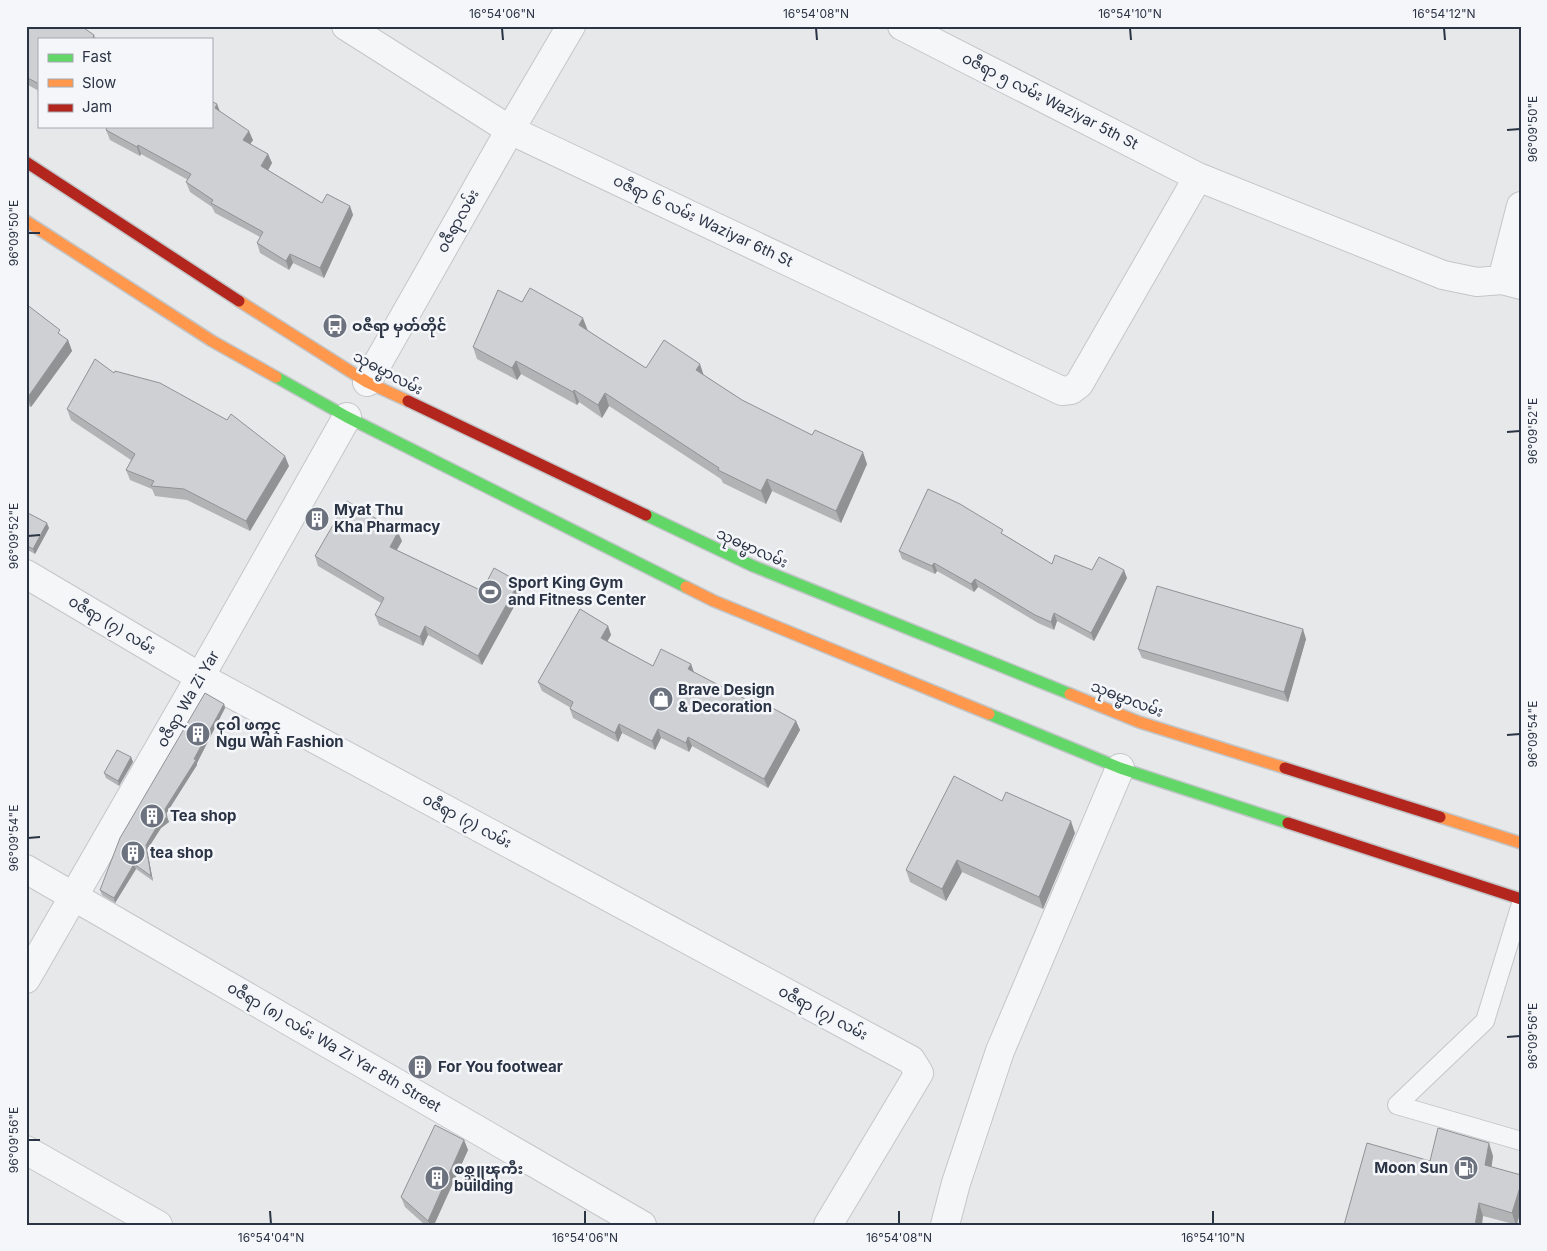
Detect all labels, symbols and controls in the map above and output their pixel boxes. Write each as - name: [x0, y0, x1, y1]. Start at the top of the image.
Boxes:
- text: 16°54'06"N: [469, 6, 535, 21]
- text: 16°54'08"N: [783, 6, 849, 21]
- text: 16°54'10"N: [1098, 6, 1162, 21]
- text: 16°54'12"N: [1412, 6, 1476, 21]
- legend: [38, 38, 212, 128]
- text: Fast: [82, 47, 112, 66]
- street label: ဝဇီရာ ၅ လမ်း Waziyar 5th St: [958, 48, 1142, 156]
- text: Slow: [82, 73, 116, 92]
- text: 96°09'50"E: [1525, 96, 1540, 162]
- text: Jam: [82, 97, 112, 116]
- street label: ဝဇီရာ ၆ လမ်း Waziyar 6th St: [609, 171, 796, 273]
- street label: ဝဇီရာလမ်း: [432, 186, 485, 257]
- text: 96°09'50"E: [6, 200, 21, 266]
- bus stop icon: ဝဇီရာ မှတ်တိုင်: [322, 313, 348, 339]
- place label: ဝဇီရာ မှတ်တိုင်: [352, 316, 447, 338]
- street label: သုဓမ္မာလမ်း: [349, 346, 426, 402]
- text: 96°09'52"E: [1525, 398, 1540, 464]
- place label: Myat Thu Kha Pharmacy: [334, 500, 440, 536]
- text: 96°09'52"E: [6, 503, 21, 569]
- building icon: Myat Thu Kha Pharmacy: [304, 506, 330, 532]
- street label: သုဓမ္မာလမ်း: [712, 523, 791, 575]
- place label: Sport King Gym and Fitness Center: [508, 573, 646, 609]
- sports icon: Sport King Gym and Fitness Center: [477, 579, 503, 605]
- street label: ၀ဇီရာ (၇) လမ်း: [64, 591, 159, 661]
- street label: ၀ဇီရာ Wa Zi Yar: [152, 647, 226, 752]
- street label: သုဓမ္မာလမ်း: [1087, 676, 1166, 724]
- place label: Brave Design & Decoration: [678, 680, 775, 716]
- shop icon: Brave Design & Decoration: [648, 686, 674, 712]
- text: 96°09'54"E: [1525, 701, 1540, 767]
- place label: ငု၀ါ ဖက္ရွင္ Ngu Wah Fashion: [216, 715, 344, 751]
- building icon: ငု၀ါ ဖက္ရွင္ Ngu Wah Fashion: [185, 721, 211, 747]
- street label: ၀ဇီရာ (၇) လမ်း: [418, 789, 515, 855]
- building icon: Tea shop: [139, 803, 165, 829]
- text: 96°09'54"E: [6, 805, 21, 871]
- place label: Tea shop: [170, 806, 237, 825]
- building icon: tea shop: [120, 840, 146, 866]
- place label: tea shop: [150, 843, 213, 862]
- street label: ၀ဇီရာ (၈) လမ်း Wa Zi Yar 8th Street: [222, 977, 445, 1118]
- street label: ၀ဇီရာ (၇) လမ်း: [774, 981, 871, 1047]
- text: 96°09'56"E: [1525, 1003, 1540, 1069]
- building icon: For You footwear: [407, 1054, 433, 1080]
- place label: For You footwear: [438, 1057, 563, 1076]
- text: 96°09'56"E: [6, 1107, 21, 1173]
- fuel station icon: Moon Sun: [1453, 1155, 1479, 1181]
- place label: Moon Sun: [1374, 1158, 1448, 1177]
- place label: စစ္သူၾကီး building: [454, 1159, 523, 1195]
- building icon: စစ္သူၾကီး building: [424, 1165, 450, 1191]
- text: 16°54'04"N: [238, 1230, 304, 1245]
- text: 16°54'06"N: [552, 1230, 618, 1245]
- text: 16°54'08"N: [866, 1230, 932, 1245]
- text: 16°54'10"N: [1181, 1230, 1245, 1245]

